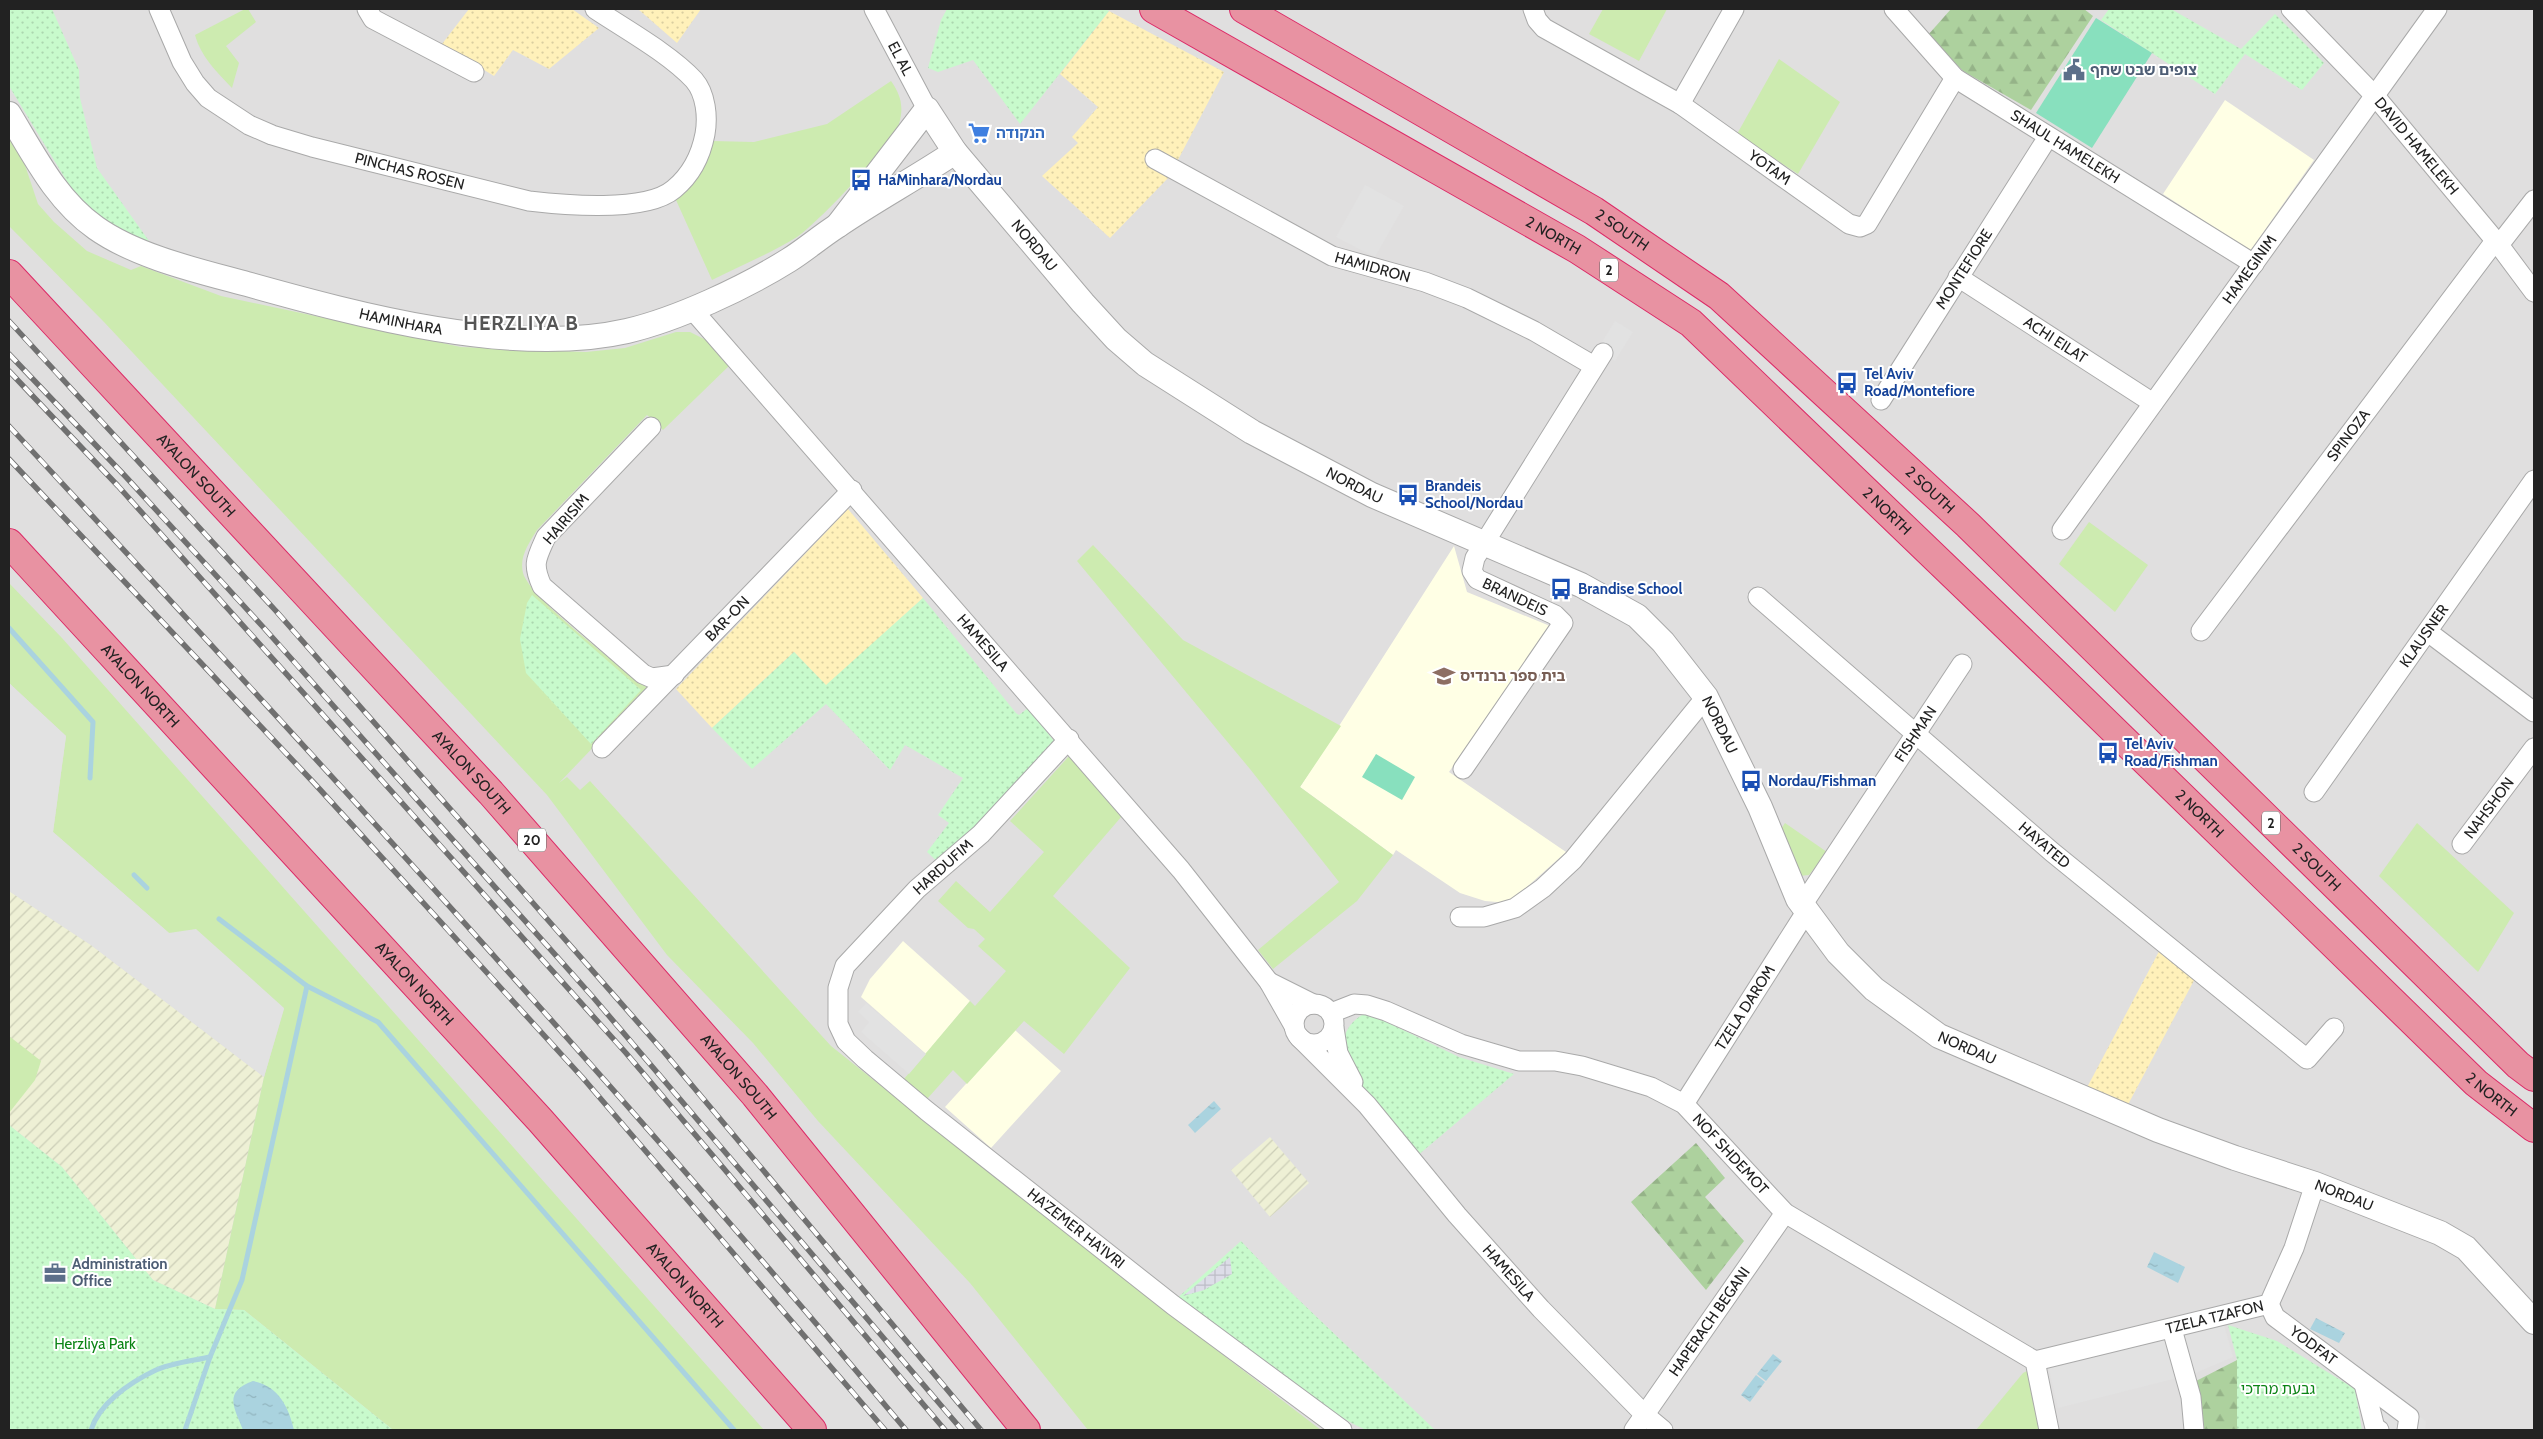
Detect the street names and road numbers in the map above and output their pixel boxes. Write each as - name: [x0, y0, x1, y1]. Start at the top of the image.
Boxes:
- street label: EL AL: [884, 38, 917, 79]
- street label: DAVID HAMELEKH: [2371, 93, 2462, 199]
- street label: SHAUL HAMELEKH: [2007, 106, 2123, 187]
- street label: YOTAM: [1744, 146, 1794, 189]
- street label: PINCHAS ROSEN: [353, 149, 467, 194]
- street label: 2 SOUTH: [1592, 205, 1652, 255]
- street label: 2 NORTH: [1522, 213, 1584, 258]
- street label: NORDAU: [1007, 216, 1061, 275]
- street label: MONTEFIORE: [1932, 226, 1996, 312]
- street label: HAMEGINIM: [2219, 232, 2280, 307]
- street label: HAMIDRON: [1333, 248, 1413, 287]
- road number: 2: [1600, 258, 1618, 282]
- street label: HAMINHARA: [357, 305, 445, 339]
- street label: ACHI EILAT: [2020, 313, 2091, 367]
- street label: SPINOZA: [2323, 405, 2374, 465]
- street label: AYALON SOUTH: [153, 430, 239, 521]
- street label: NORDAU: [1323, 463, 1386, 508]
- street label: 2 SOUTH: [1901, 463, 1959, 517]
- street label: 2 NORTH: [1859, 484, 1915, 539]
- street label: HAIRISIM: [539, 490, 593, 548]
- street label: BRANDEIS: [1480, 574, 1551, 620]
- street label: BAR-ON: [701, 592, 753, 645]
- street label: KLAUSNER: [2396, 601, 2452, 671]
- street label: HAMESILA: [953, 611, 1013, 675]
- street label: AYALON NORTH: [97, 640, 183, 731]
- street label: NORDAU: [1698, 693, 1741, 756]
- street label: FISHMAN: [1891, 703, 1941, 765]
- street label: AYALON SOUTH: [429, 727, 515, 818]
- street label: NAHSHON: [2460, 774, 2518, 842]
- street label: 2 NORTH: [2172, 786, 2228, 841]
- road number: 2: [2262, 811, 2280, 834]
- street label: HAYATED: [2015, 818, 2074, 872]
- road number: 20: [518, 828, 546, 852]
- street label: HARDUFIM: [909, 835, 977, 899]
- street label: 2 SOUTH: [2288, 839, 2345, 895]
- street label: AYALON NORTH: [372, 938, 458, 1029]
- street label: TZELA DAROM: [1711, 962, 1779, 1054]
- street label: NORDAU: [1935, 1028, 1999, 1069]
- street label: AYALON SOUTH: [697, 1030, 780, 1123]
- street label: 2 NORTH: [2462, 1069, 2521, 1120]
- street label: NOF SHDEMOT: [1689, 1110, 1772, 1198]
- street label: NORDAU: [2312, 1176, 2376, 1215]
- street label: HA'ZEMER HA'IVRI: [1024, 1185, 1128, 1272]
- street label: AYALON NORTH: [643, 1239, 727, 1332]
- street label: HAMESILA: [1479, 1241, 1539, 1305]
- street label: HAPERACH BEGANI: [1665, 1264, 1754, 1380]
- street label: TZELA TZAFON: [2164, 1297, 2265, 1338]
- street label: YODFAT: [2285, 1322, 2340, 1369]

